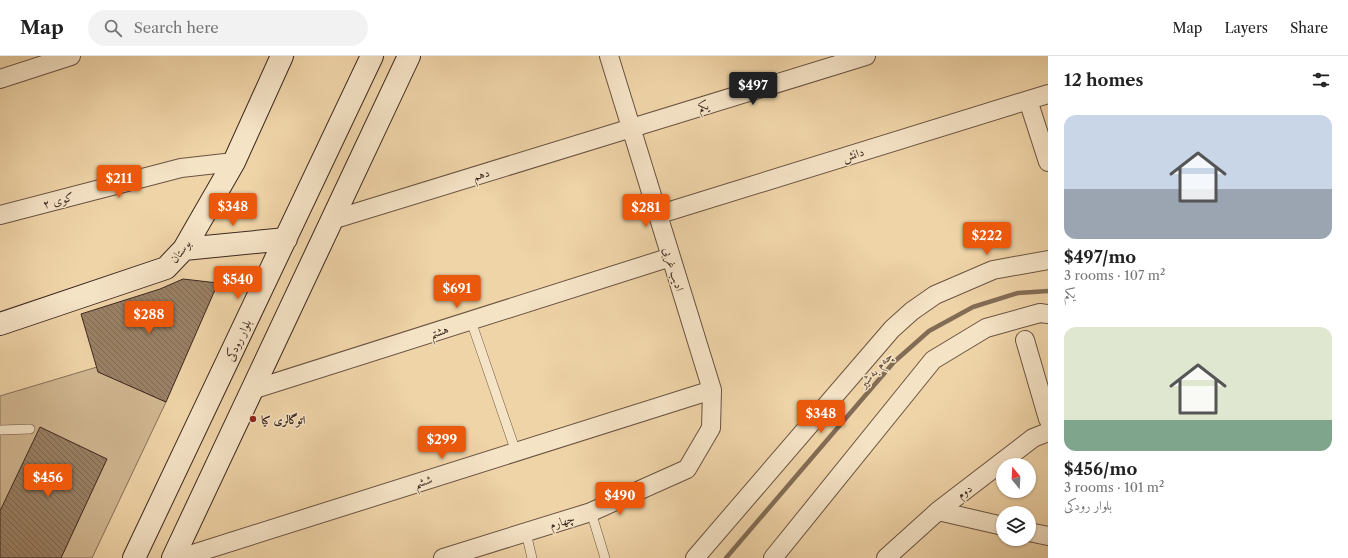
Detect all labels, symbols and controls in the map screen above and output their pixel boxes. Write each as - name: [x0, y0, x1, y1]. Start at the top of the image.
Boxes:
- search box: [88, 10, 368, 46]
- text: Map: [20, 16, 64, 39]
- icon: search: [102, 17, 124, 39]
- text: Search here: [134, 18, 219, 37]
- text: Map: [1172, 19, 1202, 37]
- text: Layers: [1224, 19, 1268, 37]
- text: Share: [1290, 19, 1328, 37]
- icon: filters: [1310, 69, 1332, 91]
- text: 12 homes: [1064, 70, 1143, 90]
- pin: $497: [729, 72, 777, 106]
- text: $497: [738, 77, 768, 93]
- street label: یکم: [696, 97, 712, 119]
- icon: home: [1162, 141, 1234, 213]
- street label: دانش: [840, 144, 866, 166]
- street label: دهم: [471, 164, 493, 187]
- pin: $211: [95, 165, 143, 199]
- text: $211: [106, 170, 132, 186]
- street label: کوی ۲: [41, 189, 75, 212]
- pin: $348: [209, 193, 257, 227]
- pin: $281: [622, 194, 670, 228]
- text: $348: [218, 198, 248, 214]
- text: $281: [632, 199, 660, 215]
- pin: $222: [963, 222, 1011, 256]
- text: $222: [972, 227, 1002, 243]
- street label: بوستان: [166, 236, 195, 266]
- street label: ادیب غربی: [658, 245, 688, 294]
- text: $497/mo: [1064, 247, 1136, 267]
- pin: $540: [214, 266, 262, 300]
- text: 3 rooms · 107 m²: [1064, 267, 1165, 283]
- text: $540: [223, 271, 253, 287]
- pin: $691: [433, 275, 481, 309]
- text: $691: [443, 280, 471, 296]
- text: یکم: [1064, 285, 1075, 301]
- pin: $288: [125, 301, 173, 335]
- text: $288: [134, 306, 164, 322]
- street label: بلوار رودکی: [222, 317, 255, 364]
- street label: هشتم: [428, 321, 452, 346]
- water label: چەم بەشیر: [854, 347, 899, 394]
- icon: home: [1162, 353, 1234, 425]
- pin: $348: [797, 400, 845, 434]
- text: $348: [806, 405, 836, 421]
- place label: اتوگالری کیا: [261, 412, 306, 428]
- marker: اتوگالری کیا: [248, 414, 258, 424]
- pin: $299: [418, 426, 466, 460]
- text: $299: [427, 431, 457, 447]
- north arrow: [996, 458, 1036, 498]
- map controls: [996, 458, 1036, 546]
- text: $456/mo: [1064, 459, 1137, 479]
- pin: $456: [24, 464, 72, 498]
- text: $456: [33, 469, 63, 485]
- street label: ششم: [412, 471, 436, 496]
- text: 3 rooms · 101 m²: [1064, 479, 1164, 495]
- street label: دوم: [953, 480, 977, 505]
- pin: $490: [596, 482, 644, 516]
- text: $490: [604, 487, 636, 503]
- text: بلوار رودکی: [1064, 497, 1112, 513]
- button: layers: [996, 506, 1036, 546]
- street label: چهارم: [548, 510, 578, 536]

